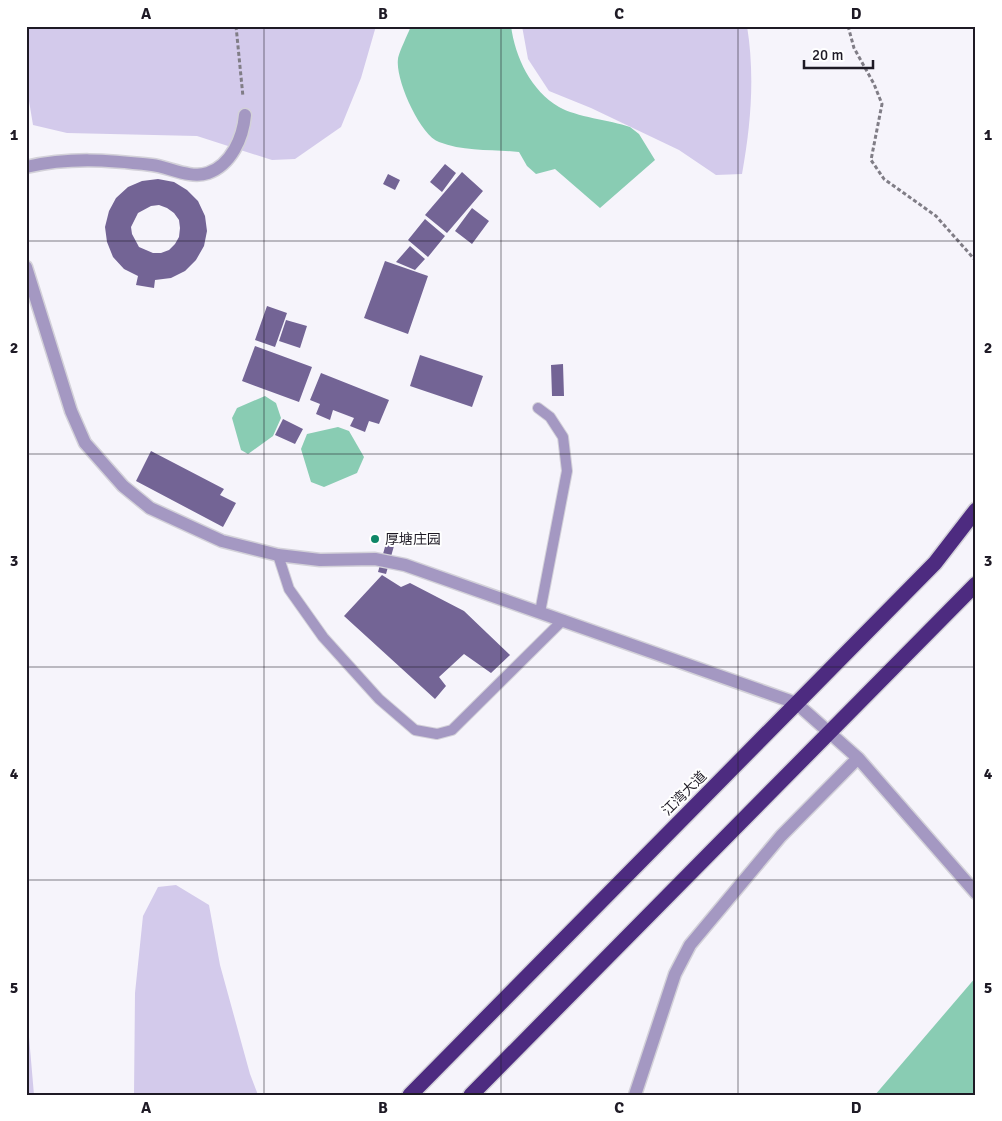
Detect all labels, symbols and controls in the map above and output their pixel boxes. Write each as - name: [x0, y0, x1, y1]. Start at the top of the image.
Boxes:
- text: A: [141, 4, 152, 24]
- text: B: [378, 4, 388, 24]
- text: C: [614, 4, 624, 24]
- text: D: [851, 4, 862, 24]
- scale bar: [804, 38, 873, 70]
- text: 20 m: [812, 46, 843, 64]
- text: 1: [10, 125, 19, 145]
- text: 1: [984, 125, 993, 145]
- text: 2: [10, 338, 18, 358]
- text: 2: [984, 338, 992, 358]
- place label: 厚塘庄园: [385, 531, 441, 548]
- marker: 厚塘庄园: [369, 533, 381, 545]
- text: 3: [10, 551, 18, 571]
- text: 3: [984, 551, 992, 571]
- text: 4: [10, 764, 19, 784]
- text: 4: [984, 764, 993, 784]
- street label: 江湾大道: [659, 768, 710, 819]
- text: 5: [10, 978, 18, 998]
- text: 5: [984, 978, 992, 998]
- text: A: [141, 1098, 152, 1118]
- text: B: [378, 1098, 388, 1118]
- text: C: [614, 1098, 624, 1118]
- text: D: [851, 1098, 862, 1118]

